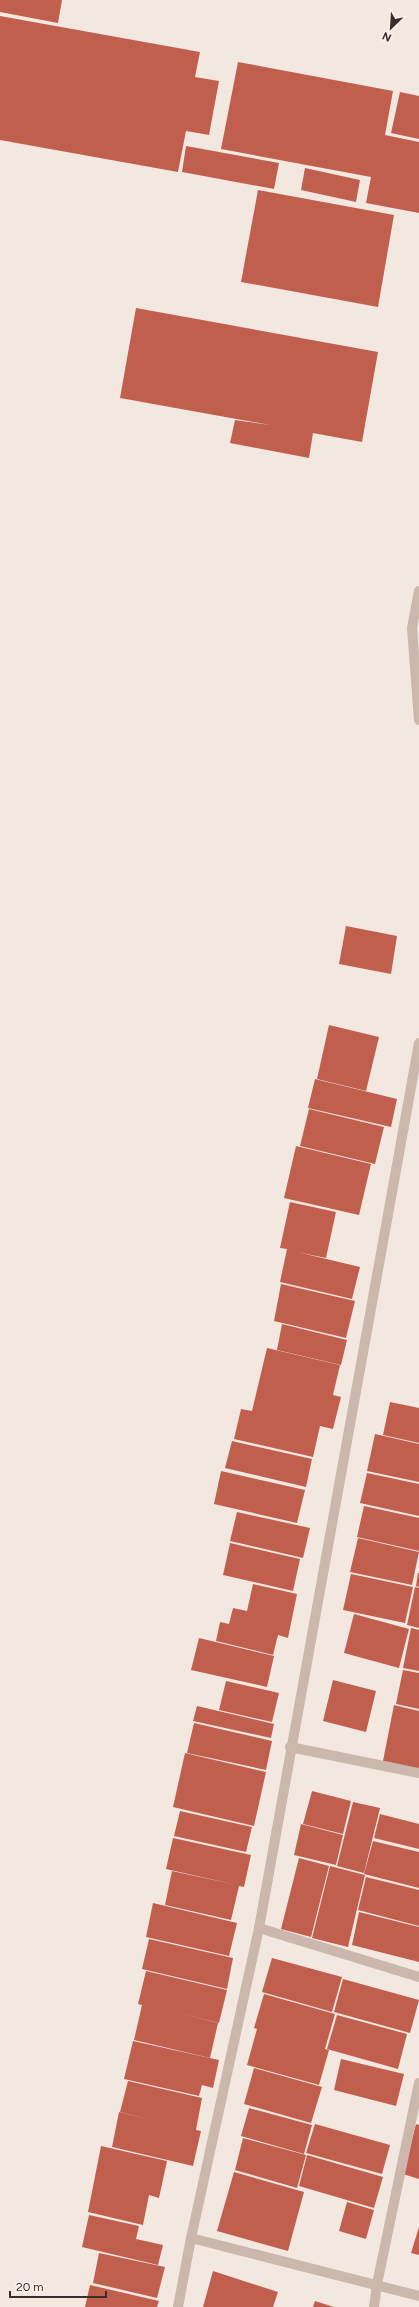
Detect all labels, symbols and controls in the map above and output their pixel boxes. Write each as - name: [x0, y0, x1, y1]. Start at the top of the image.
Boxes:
- north arrow: [371, 8, 411, 48]
- text: N: [380, 29, 394, 44]
- scale bar: [10, 2273, 106, 2299]
- text: 20 m: [16, 2280, 44, 2294]

